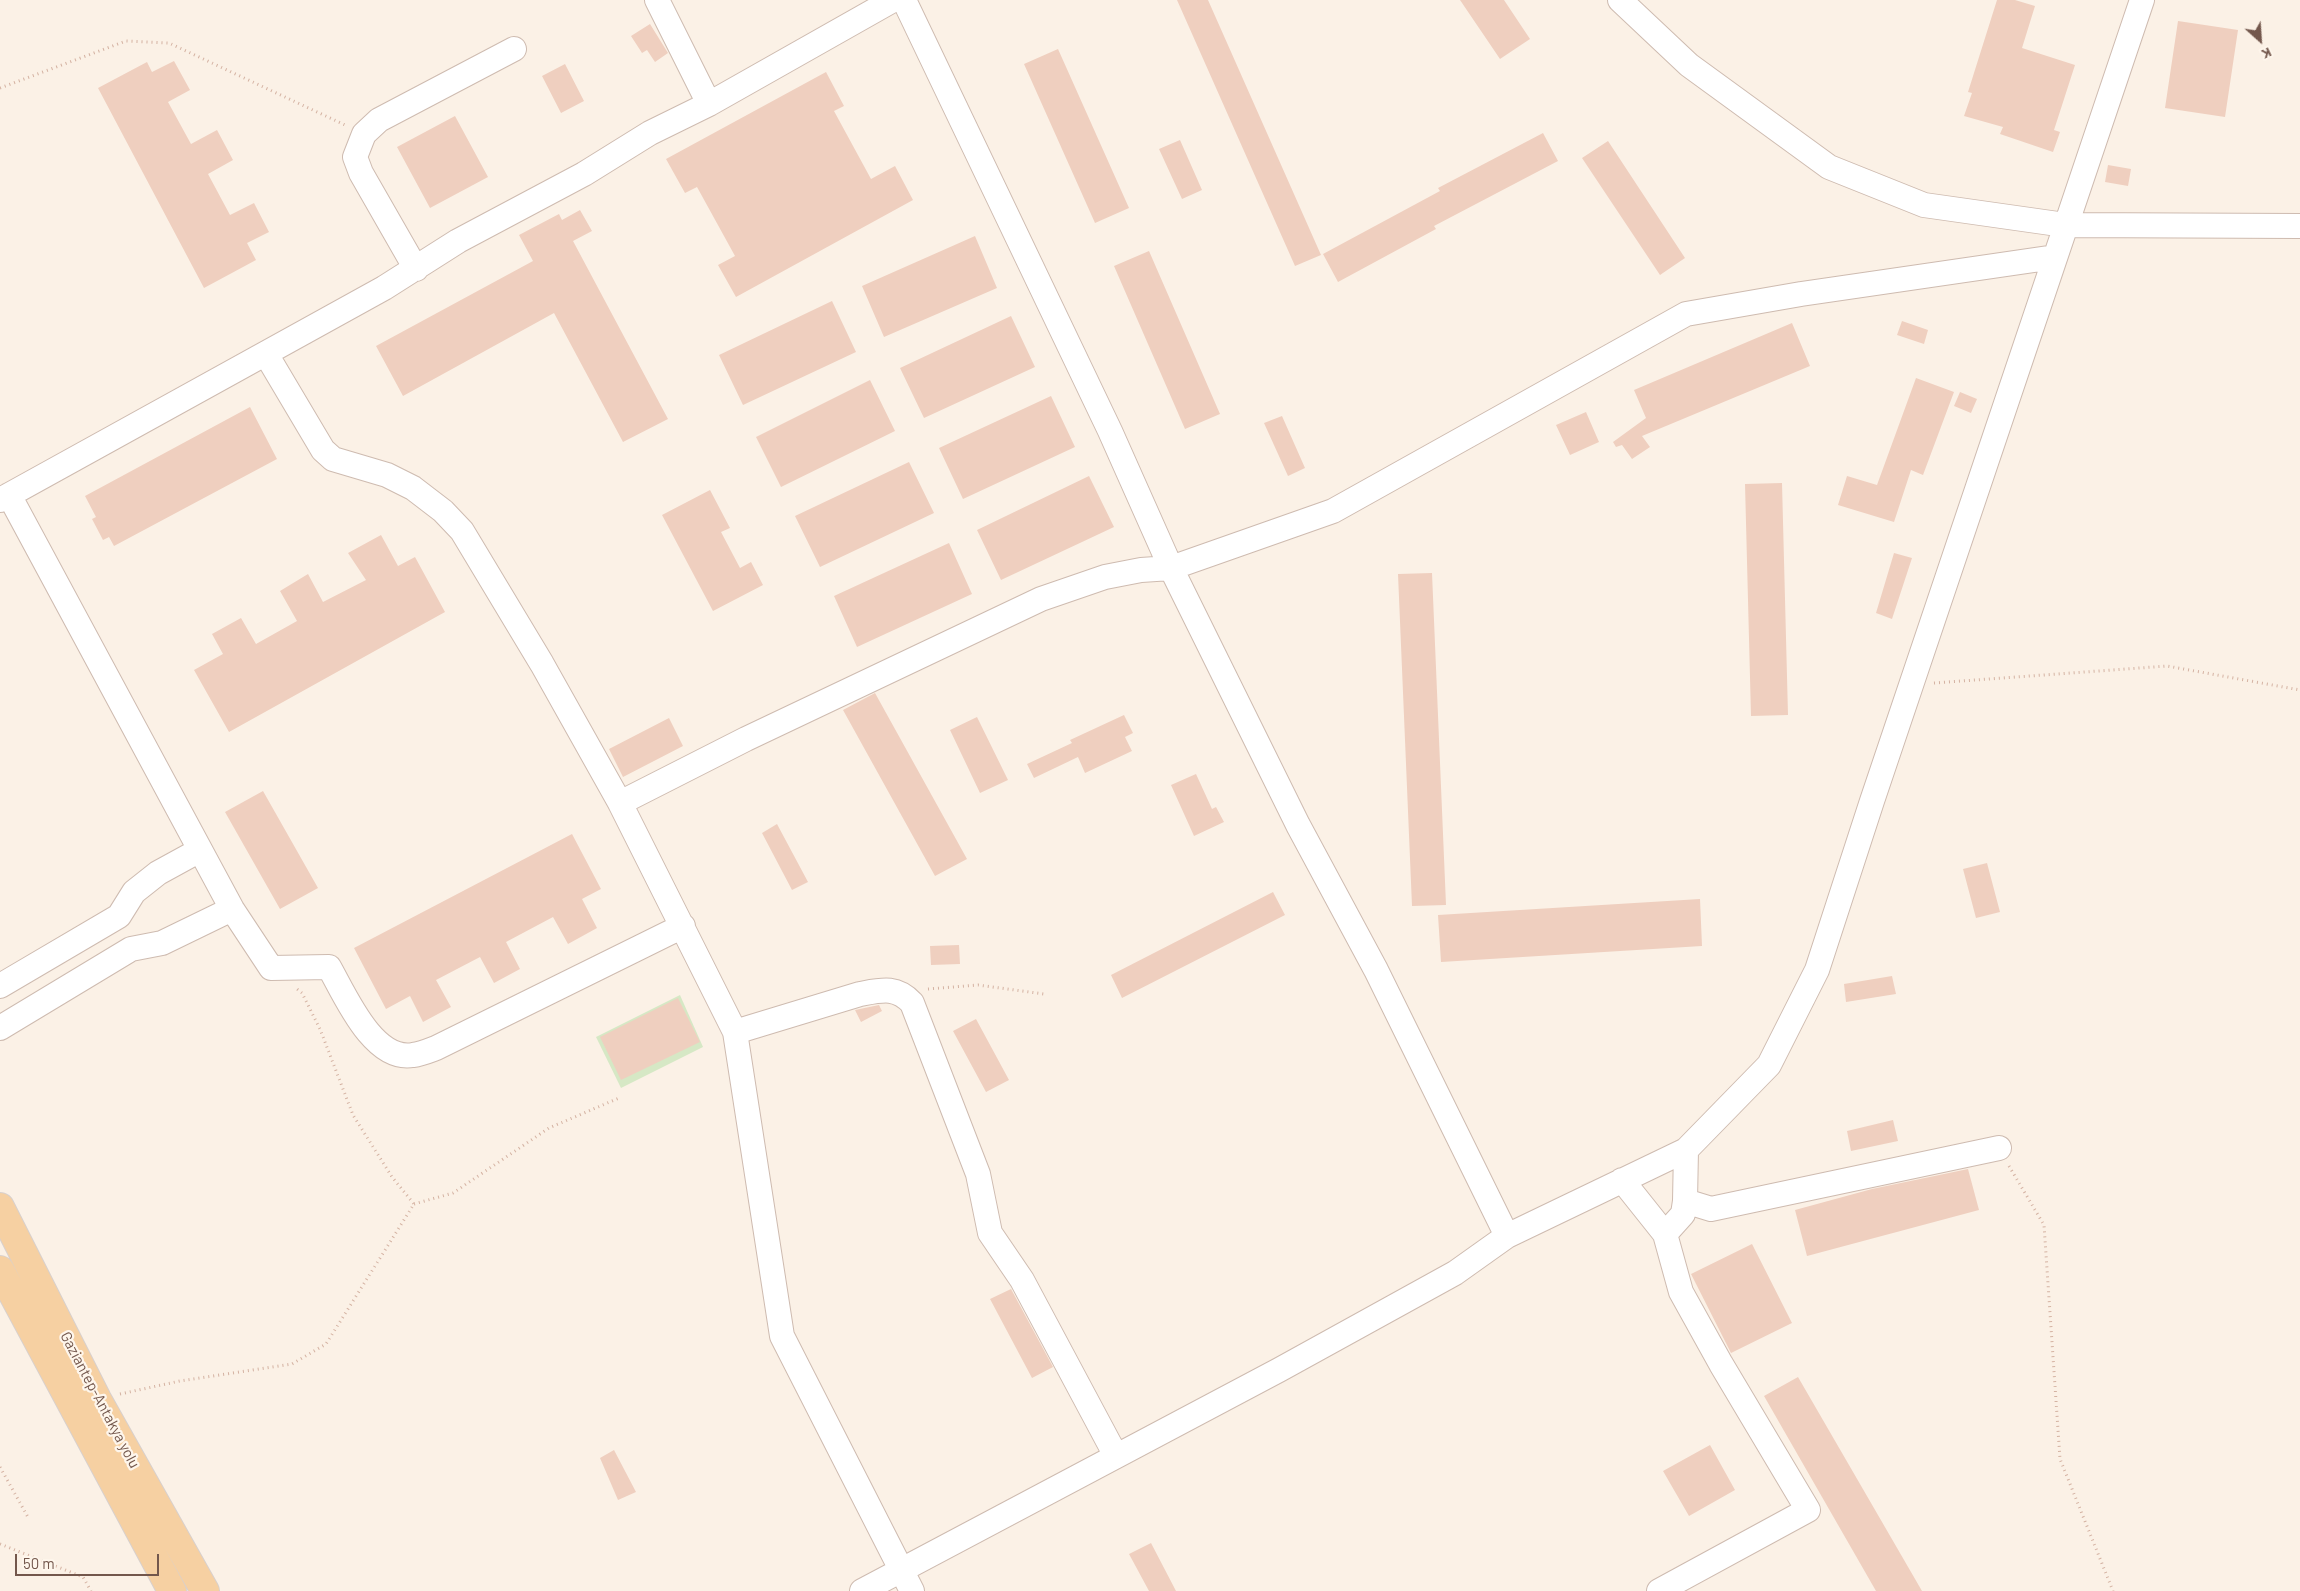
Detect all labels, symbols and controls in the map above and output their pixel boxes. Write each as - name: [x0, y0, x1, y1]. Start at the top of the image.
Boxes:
- north arrow: [2235, 15, 2285, 65]
- text: K: [2259, 44, 2274, 63]
- street label: Gaziantep-Antakya yolu: [56, 1329, 144, 1471]
- scale bar: [18, 1544, 161, 1576]
- text: 50 m: [23, 1554, 55, 1572]

